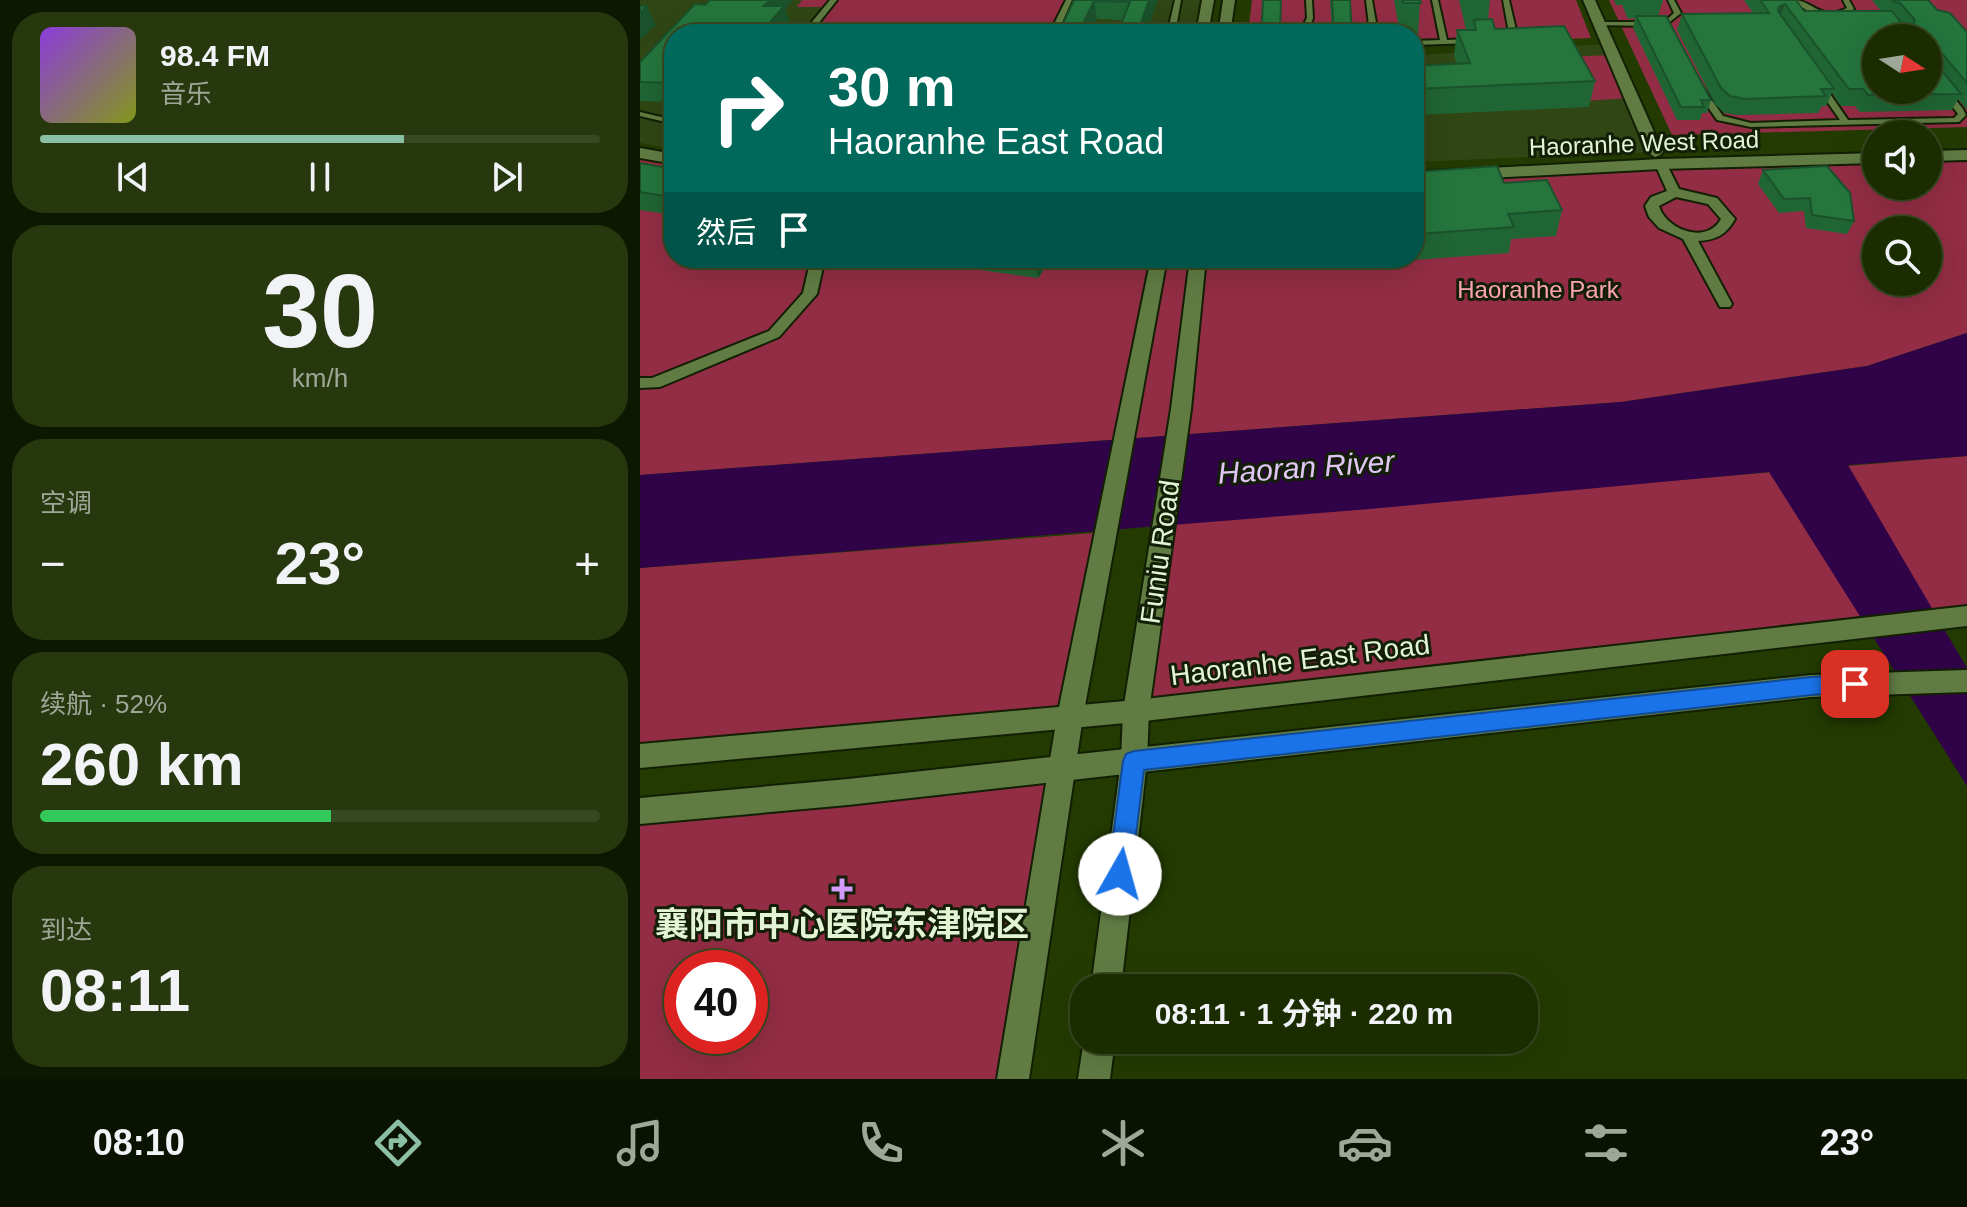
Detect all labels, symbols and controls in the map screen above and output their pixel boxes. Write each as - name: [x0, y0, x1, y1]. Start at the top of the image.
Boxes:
- north arrow: [1862, 24, 1942, 104]
- map controls: [1862, 24, 1942, 296]
- text: 98.4 FM: [160, 39, 270, 72]
- text: 30 m: [828, 55, 956, 118]
- icon: right: [696, 56, 800, 160]
- text: 音乐: [160, 79, 212, 109]
- button: sound: [1862, 120, 1942, 200]
- text: Haoranhe East Road: [828, 121, 1164, 162]
- street label: Haoranhe West Road: [1528, 125, 1760, 161]
- icon: previous: [111, 155, 155, 199]
- icon: pause: [298, 155, 342, 199]
- icon: next: [485, 155, 529, 199]
- icon: arrive: [772, 208, 816, 252]
- text: 然后: [696, 216, 756, 249]
- button: search: [1862, 216, 1942, 296]
- text: 30: [262, 253, 378, 369]
- park label: Haoranhe Park: [1457, 276, 1620, 303]
- text: km/h: [292, 363, 348, 393]
- water label: Haoran River: [1217, 444, 1396, 490]
- street label: Funiu Road: [1135, 478, 1185, 626]
- text: 空调: [40, 488, 92, 518]
- text: 23°: [275, 530, 365, 597]
- text: −: [40, 539, 66, 588]
- text: +: [574, 539, 600, 588]
- street label: Haoranhe East Road: [1168, 629, 1432, 691]
- pin: [1821, 650, 1889, 718]
- icon: arrive: [1833, 662, 1877, 706]
- text: 续航 · 52%: [40, 689, 167, 719]
- text: 260 km: [40, 731, 244, 798]
- position arrow: [1078, 832, 1162, 916]
- marker: 襄阳市中心医院东津院区: [831, 878, 853, 900]
- place label: 襄阳市中心医院东津院区: [655, 905, 1029, 943]
- text: 到达: [40, 915, 92, 945]
- speed limit sign: 40: [664, 950, 768, 1054]
- text: 08:11: [40, 957, 190, 1024]
- text: 08:11 · 1 分钟 · 220 m: [1155, 997, 1453, 1030]
- icon: directions: [370, 1115, 426, 1171]
- icon: music: [612, 1115, 668, 1171]
- icon: phone: [853, 1115, 909, 1171]
- icon: climate: [1095, 1115, 1151, 1171]
- icon: car: [1337, 1115, 1393, 1171]
- icon: filters: [1578, 1115, 1634, 1171]
- text: 08:10: [93, 1122, 185, 1163]
- text: 23°: [1820, 1122, 1874, 1163]

